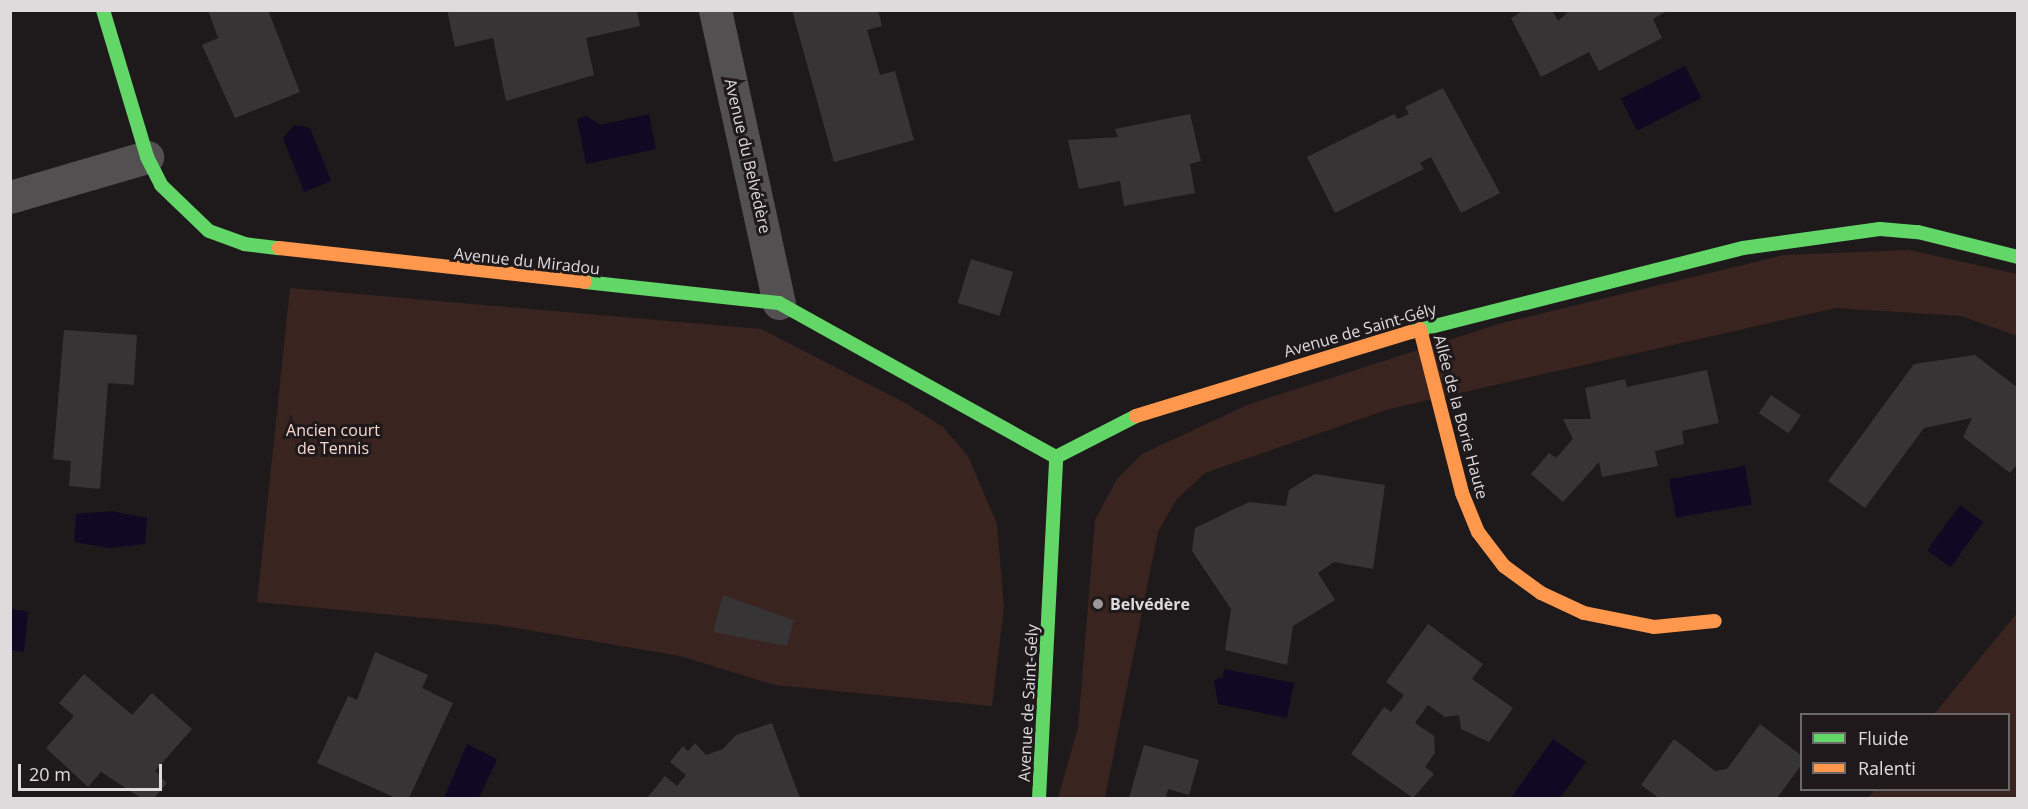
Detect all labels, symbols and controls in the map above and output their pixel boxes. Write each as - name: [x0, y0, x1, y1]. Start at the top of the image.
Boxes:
- street label: Avenue du Belvédère: [721, 77, 775, 235]
- street label: Avenue du Miradou: [453, 244, 601, 278]
- street label: Avenue de Saint-Gély: [1281, 299, 1439, 361]
- street label: Allée de la Borie Haute: [1430, 333, 1492, 501]
- park label: Ancien court de Tennis: [286, 420, 380, 458]
- place label: Belvédère: [1110, 594, 1190, 614]
- marker: Belvédère: [1091, 597, 1105, 611]
- street label: Avenue de Saint-Gély: [1014, 624, 1042, 782]
- legend: [1800, 713, 2010, 791]
- text: Fluide: [1858, 726, 1909, 750]
- scale bar: [21, 752, 165, 790]
- text: Ralenti: [1858, 756, 1916, 780]
- text: 20 m: [29, 762, 71, 786]

